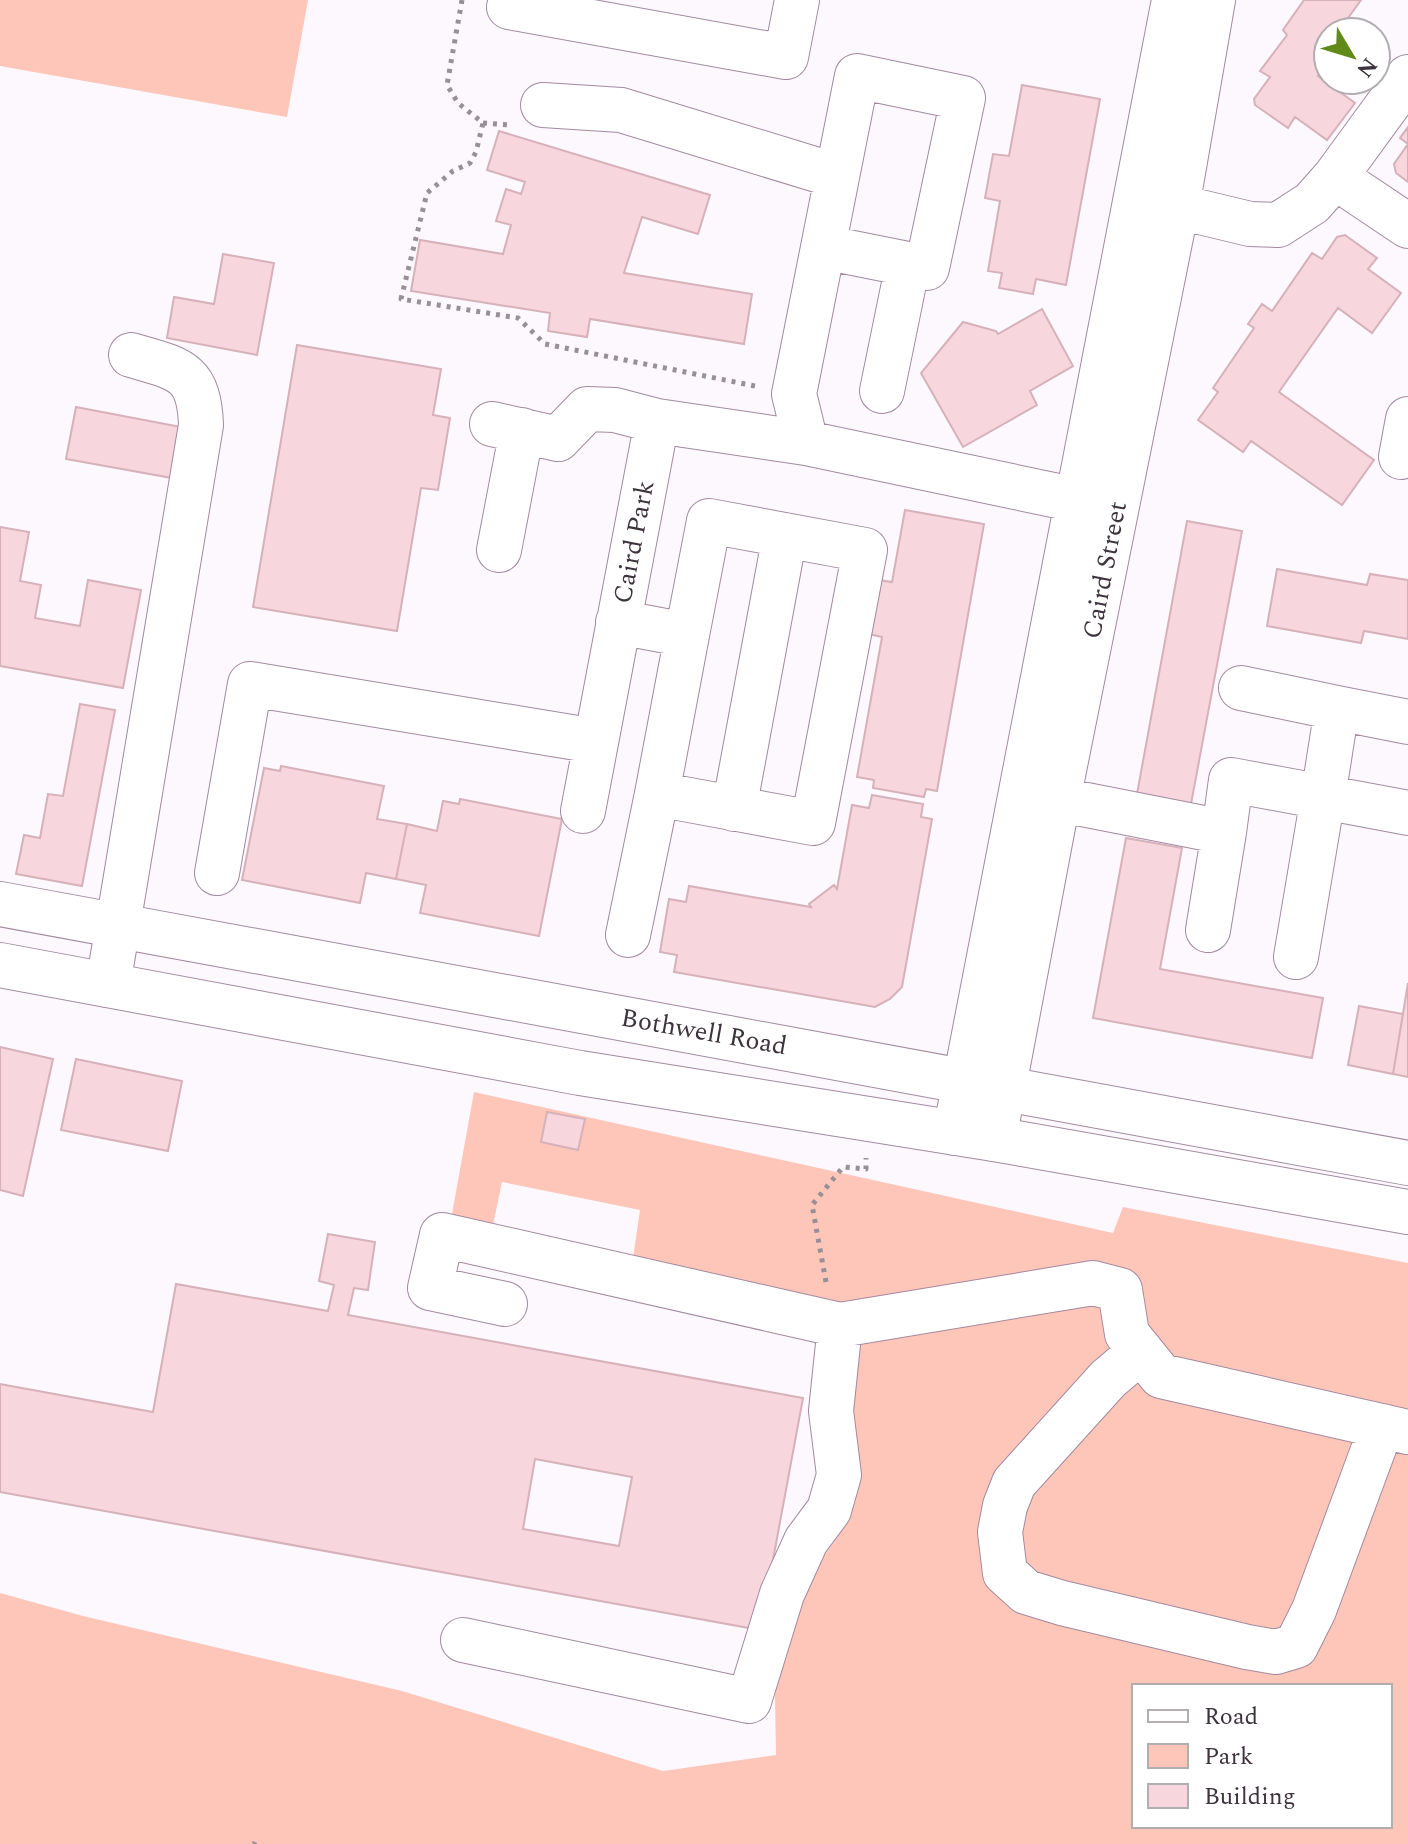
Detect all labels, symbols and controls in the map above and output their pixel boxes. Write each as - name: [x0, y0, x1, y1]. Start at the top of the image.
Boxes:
- north arrow: [1312, 16, 1392, 96]
- text: N: [1348, 50, 1385, 85]
- street label: Caird Park: [602, 477, 666, 607]
- street label: Caird Street: [1072, 498, 1138, 642]
- street label: Bothwell Road: [618, 998, 790, 1066]
- legend: [1132, 1684, 1392, 1828]
- text: Road: [1204, 1699, 1258, 1735]
- text: Park: [1204, 1739, 1254, 1775]
- text: Building: [1204, 1779, 1296, 1815]

